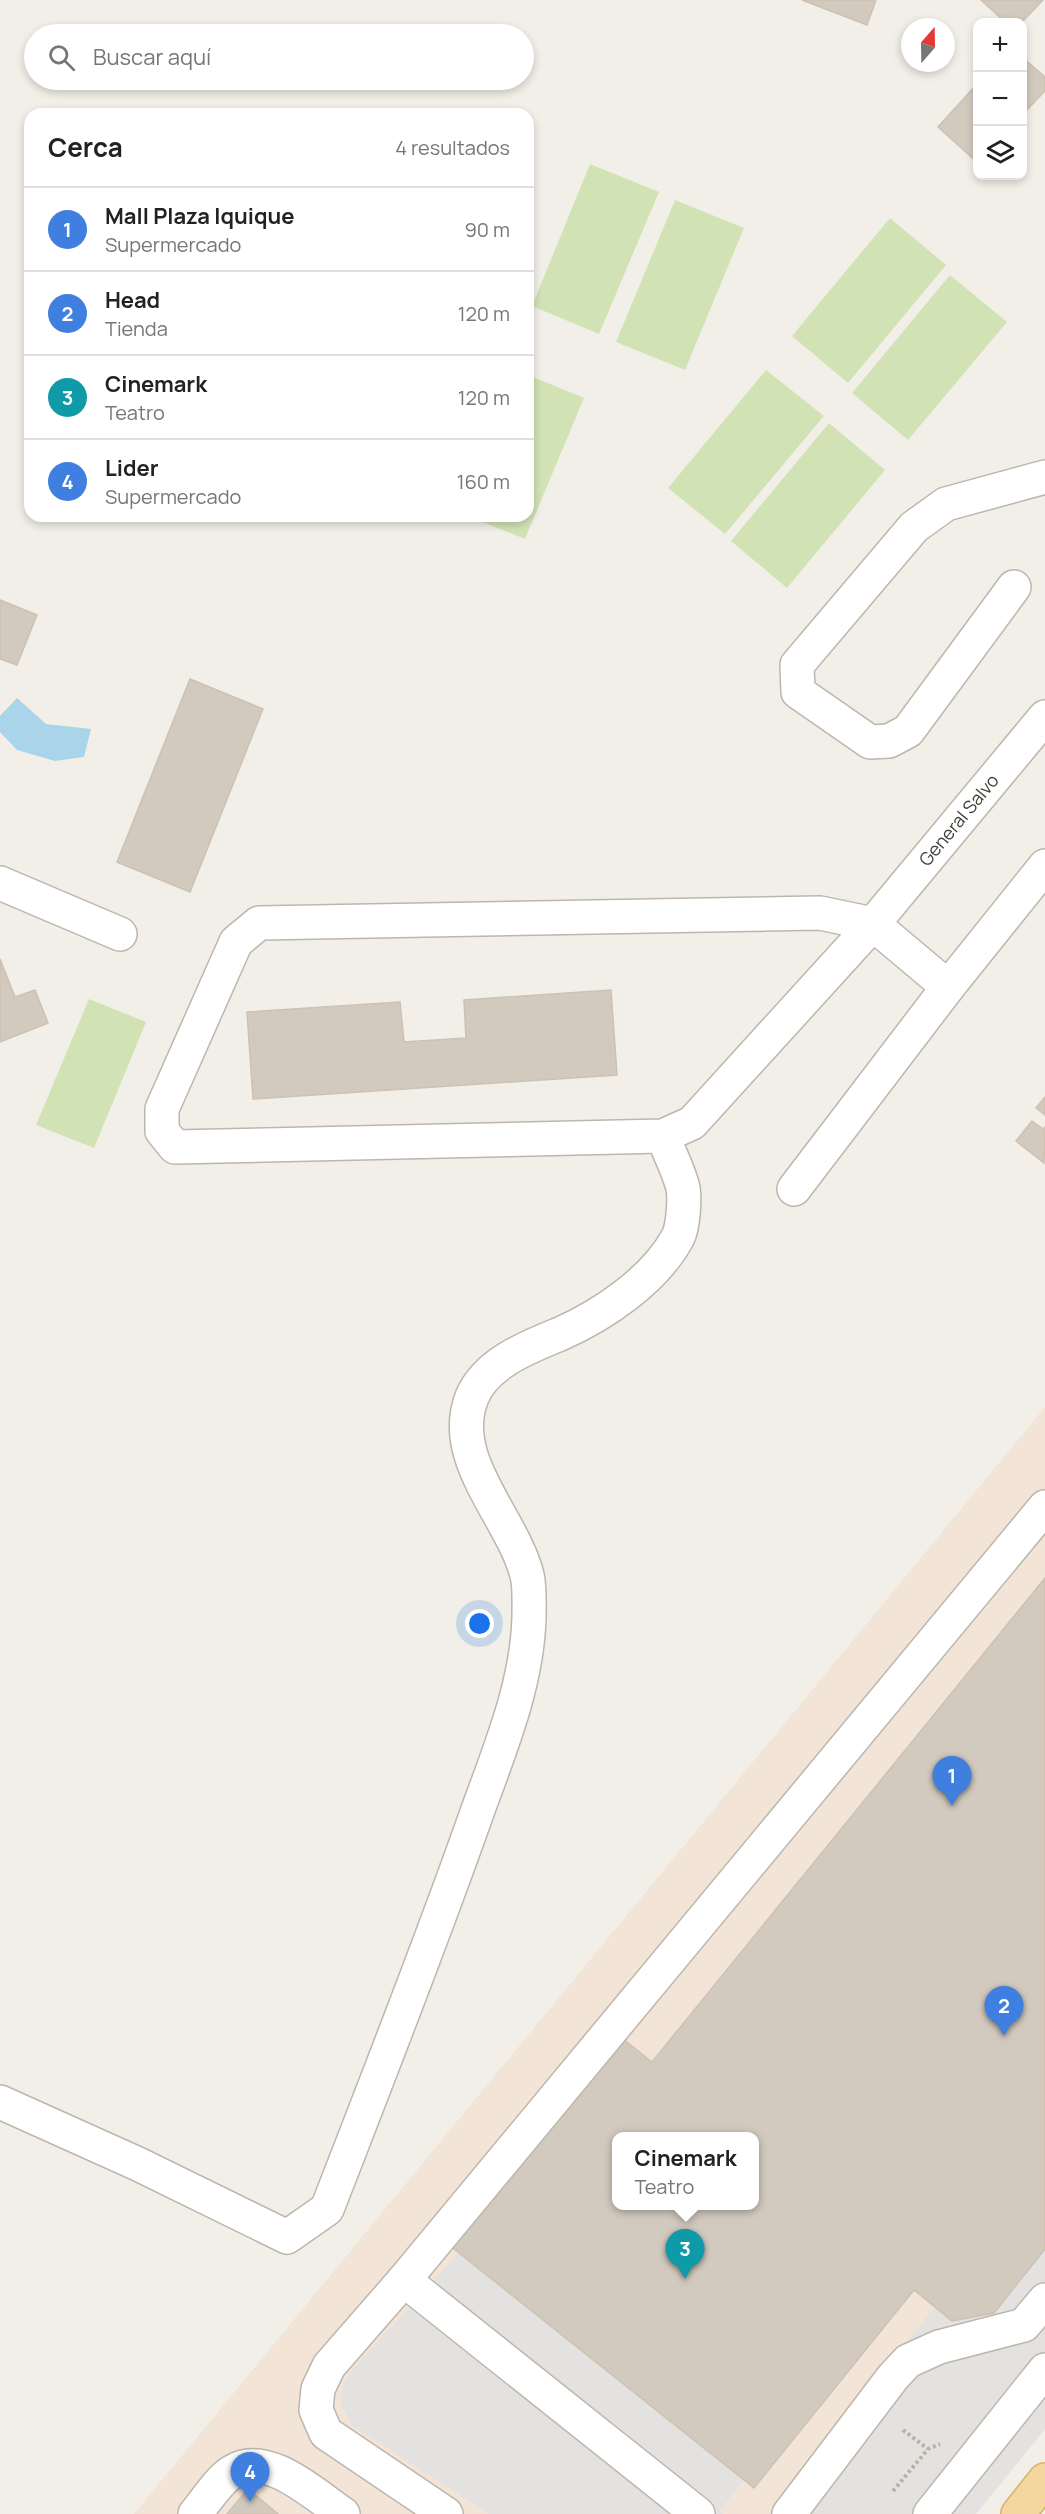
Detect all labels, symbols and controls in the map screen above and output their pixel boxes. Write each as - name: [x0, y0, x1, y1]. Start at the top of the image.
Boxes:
- north arrow: [901, 18, 955, 72]
- map controls: [973, 18, 1027, 180]
- button: +: [973, 18, 1027, 72]
- search box: [24, 24, 534, 90]
- icon: search: [45, 41, 78, 74]
- text: Buscar aquí: [93, 42, 211, 72]
- button: −: [973, 72, 1027, 126]
- button: layers: [973, 126, 1027, 180]
- text: Cerca: [48, 129, 123, 165]
- text: 4 resultados: [395, 134, 510, 161]
- text: Mall Plaza Iquique: [105, 201, 295, 231]
- text: 1: [63, 216, 72, 243]
- text: 90 m: [464, 216, 510, 243]
- text: Supermercado: [105, 231, 241, 258]
- text: Head: [105, 285, 160, 315]
- text: 2: [62, 300, 73, 327]
- text: 120 m: [458, 300, 510, 327]
- text: Tienda: [105, 315, 168, 342]
- text: Cinemark: [105, 369, 207, 399]
- text: 3: [62, 384, 73, 411]
- text: 120 m: [458, 384, 510, 411]
- text: Teatro: [105, 399, 165, 426]
- text: Lider: [105, 453, 159, 483]
- text: 4: [61, 468, 74, 495]
- text: 160 m: [457, 468, 510, 495]
- text: Supermercado: [105, 483, 241, 510]
- street label: General Salvo: [913, 769, 1004, 871]
- your location: [465, 1609, 494, 1638]
- pin: 1: [932, 1756, 972, 1806]
- pin: 2: [984, 1986, 1024, 2036]
- popup: [612, 2132, 759, 2210]
- text: Cinemark: [635, 2143, 736, 2173]
- text: Teatro: [635, 2173, 694, 2200]
- pin: 3: [666, 2230, 704, 2279]
- pin: 4: [230, 2452, 270, 2502]

